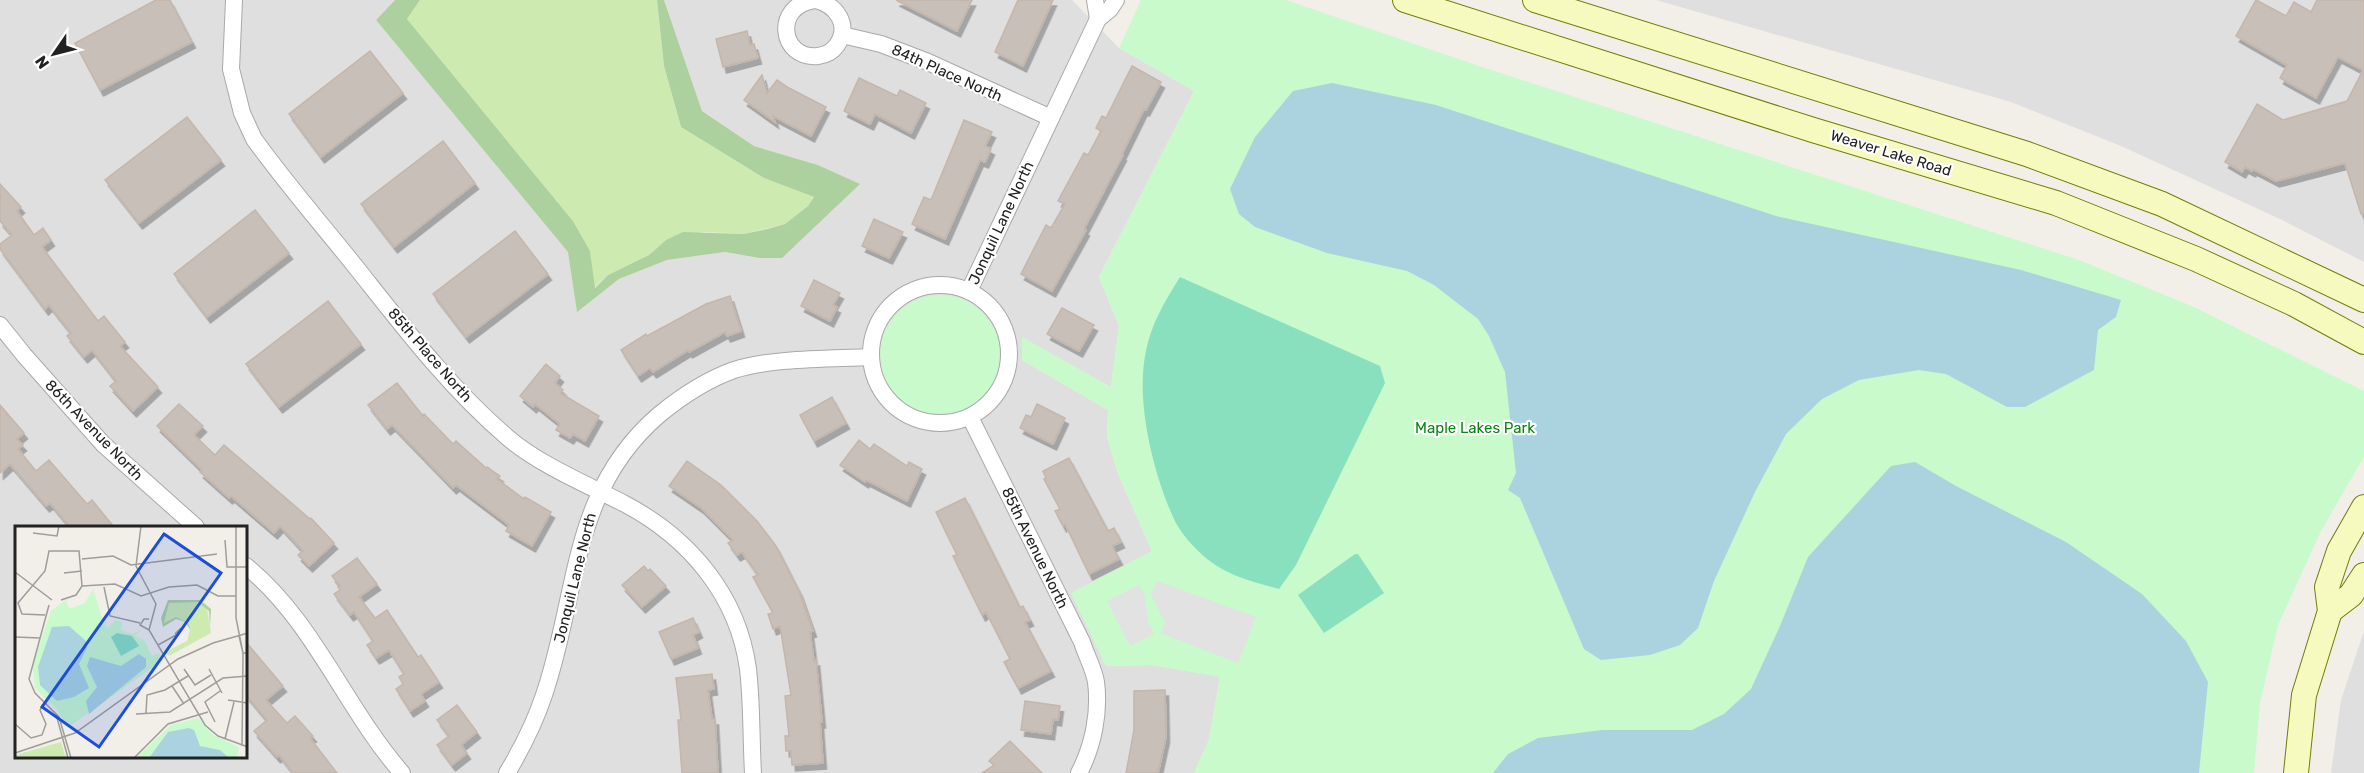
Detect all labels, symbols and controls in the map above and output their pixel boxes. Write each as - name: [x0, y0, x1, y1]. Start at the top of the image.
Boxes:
- north arrow: [24, 24, 84, 84]
- street label: 84th Place North: [889, 41, 1005, 105]
- text: N: [31, 52, 53, 72]
- street label: Weaver Lake Road: [1828, 126, 1954, 180]
- street label: Jonquil Lane North: [965, 159, 1037, 287]
- street label: 85th Place North: [384, 304, 476, 406]
- street label: 86th Avenue North: [41, 376, 147, 484]
- park label: Maple Lakes Park: [1415, 419, 1535, 437]
- street label: 85th Avenue North: [998, 484, 1072, 612]
- street label: Jonquil Lane North: [550, 511, 600, 645]
- inset map: [15, 526, 248, 758]

